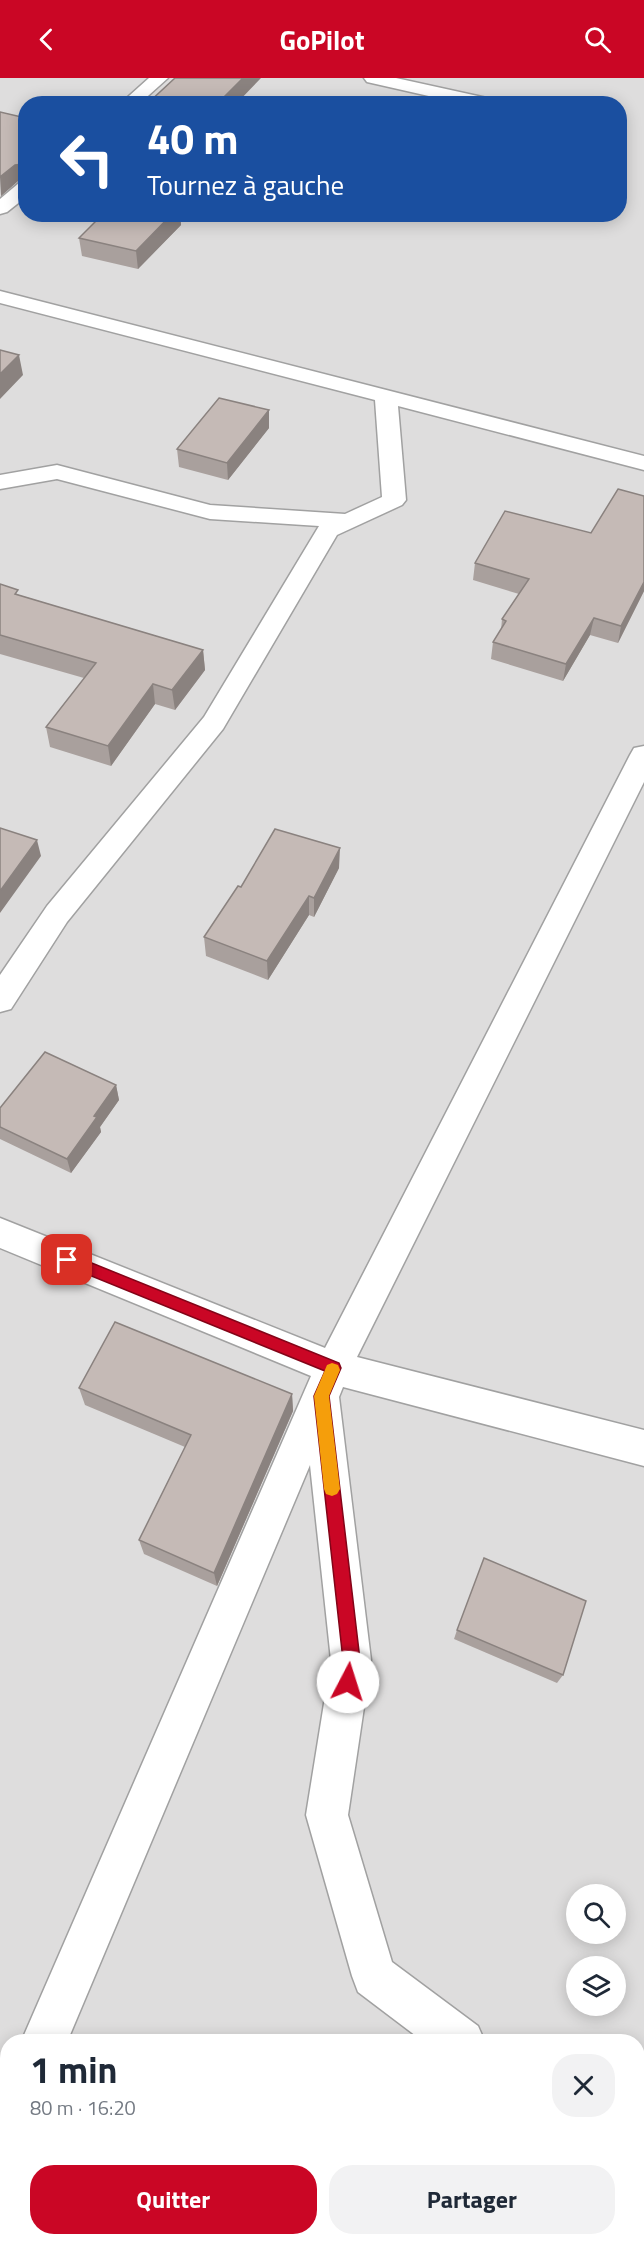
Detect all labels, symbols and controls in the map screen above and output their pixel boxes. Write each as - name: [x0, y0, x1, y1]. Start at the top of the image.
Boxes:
- text: GoPilot: [279, 19, 365, 60]
- icon: back: [30, 23, 63, 56]
- icon: search: [581, 23, 614, 56]
- text: 40 m: [147, 106, 239, 170]
- icon: left: [48, 120, 126, 198]
- text: Tournez à gauche: [147, 164, 344, 205]
- pin: [41, 1234, 92, 1285]
- icon: arrive: [50, 1243, 83, 1276]
- position arrow: [316, 1650, 380, 1714]
- map controls: [566, 1884, 626, 2016]
- button: search: [566, 1884, 626, 1944]
- button: layers: [566, 1956, 626, 2016]
- text: 1 min: [30, 2042, 117, 2097]
- button: close: [552, 2054, 615, 2117]
- text: 80 m · 16:20: [30, 2092, 136, 2123]
- button: Quitter: [30, 2165, 317, 2234]
- button: Partager: [329, 2165, 615, 2234]

